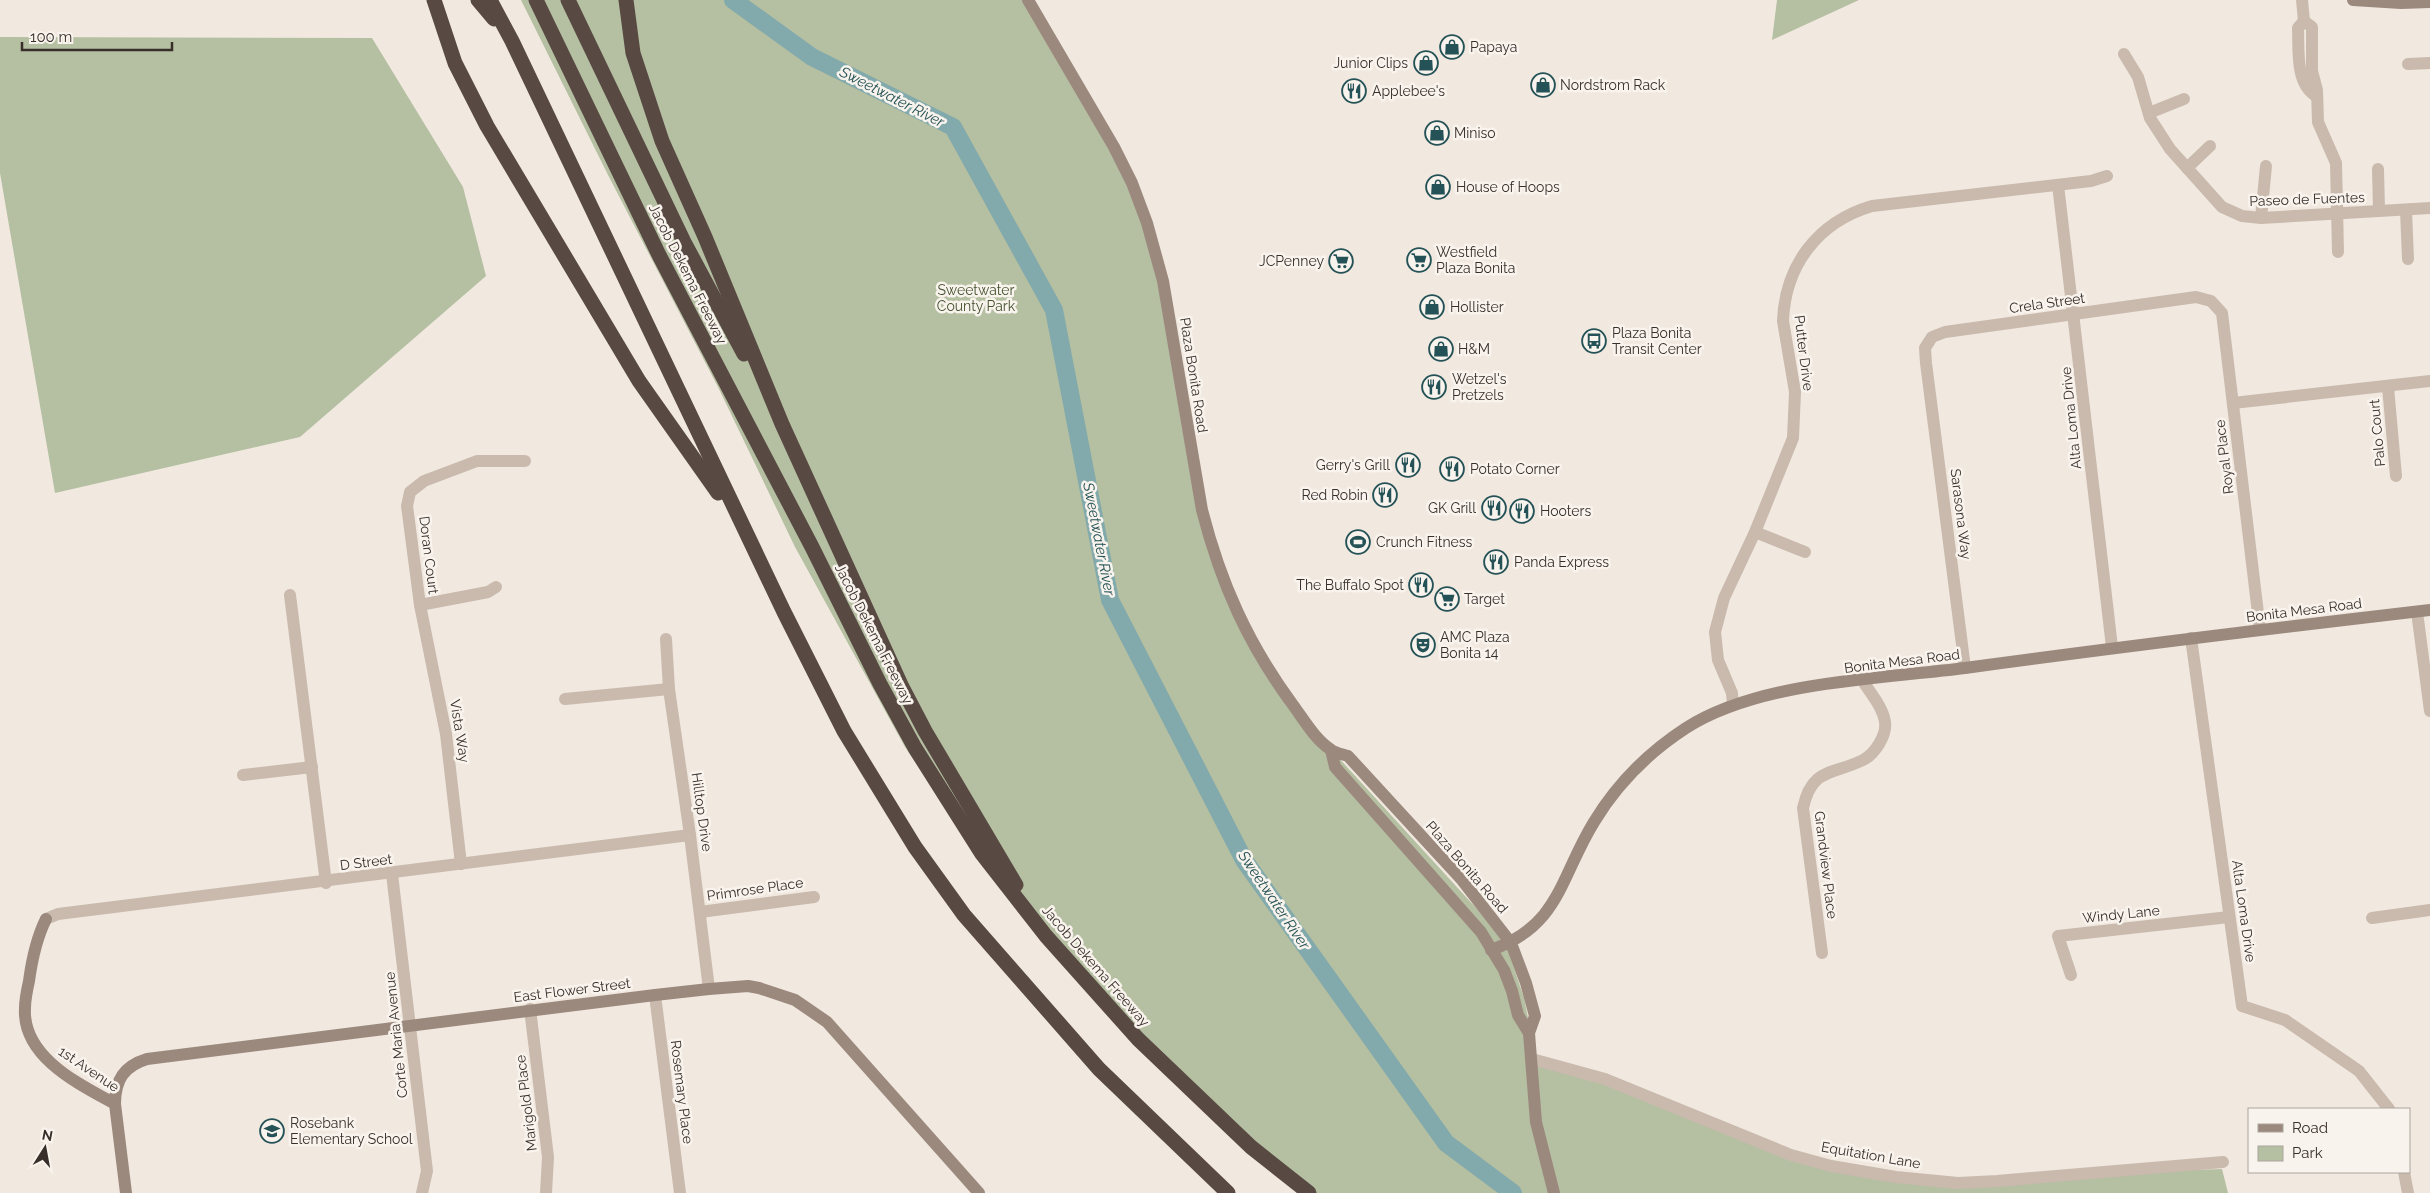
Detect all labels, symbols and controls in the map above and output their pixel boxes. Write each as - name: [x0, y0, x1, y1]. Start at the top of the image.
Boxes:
- scale bar: [22, 20, 172, 52]
- text: 100 m: [30, 28, 72, 46]
- shop icon: Papaya: [1439, 34, 1465, 60]
- place label: Papaya: [1470, 39, 1517, 55]
- shop icon: Junior Clips: [1413, 50, 1439, 76]
- place label: Junior Clips: [1333, 55, 1408, 71]
- water label: Sweetwater River: [836, 62, 948, 132]
- shop icon: Nordstrom Rack: [1530, 72, 1556, 98]
- place label: Nordstrom Rack: [1560, 77, 1666, 93]
- restaurant icon: Applebee's: [1341, 78, 1367, 104]
- place label: Applebee's: [1372, 83, 1445, 99]
- shop icon: Miniso: [1424, 120, 1450, 146]
- place label: Miniso: [1454, 125, 1496, 141]
- shop icon: House of Hoops: [1425, 174, 1451, 200]
- place label: House of Hoops: [1456, 179, 1560, 195]
- street label: Paseo de Fuentes: [2249, 189, 2365, 209]
- street label: Jacob Dekema Freeway: [646, 201, 730, 347]
- place label: Westfield Plaza Bonita: [1436, 244, 1515, 276]
- supermarket icon: Westfield Plaza Bonita: [1406, 247, 1432, 273]
- supermarket icon: JCPenney: [1328, 248, 1354, 274]
- place label: JCPenney: [1259, 253, 1324, 269]
- park label: Sweetwater County Park: [937, 282, 1016, 314]
- street label: Crela Street: [2008, 290, 2086, 316]
- shop icon: Hollister: [1419, 294, 1445, 320]
- place label: Hollister: [1450, 299, 1504, 315]
- street label: Putter Drive: [1791, 314, 1817, 392]
- street label: Plaza Bonita Road: [1177, 316, 1211, 434]
- place label: Plaza Bonita Transit Center: [1612, 325, 1702, 357]
- bus stop icon: Plaza Bonita Transit Center: [1581, 328, 1607, 354]
- shop icon: H&M: [1428, 336, 1454, 362]
- place label: H&M: [1458, 341, 1490, 357]
- street label: Alta Loma Drive: [2058, 366, 2084, 470]
- place label: Wetzel's Pretzels: [1452, 371, 1507, 403]
- restaurant icon: Wetzel's Pretzels: [1421, 374, 1447, 400]
- street label: Palo Court: [2366, 398, 2388, 467]
- street label: Royal Place: [2211, 419, 2237, 495]
- restaurant icon: Gerry's Grill: [1395, 452, 1421, 478]
- restaurant icon: Potato Corner: [1439, 456, 1465, 482]
- place label: Gerry's Grill: [1316, 457, 1390, 473]
- place label: Potato Corner: [1470, 461, 1560, 477]
- street label: Sarasona Way: [1947, 468, 1975, 561]
- water label: Sweetwater River: [1079, 480, 1119, 598]
- restaurant icon: Red Robin: [1372, 482, 1398, 508]
- place label: Red Robin: [1301, 487, 1368, 503]
- restaurant icon: GK Grill: [1481, 495, 1507, 521]
- restaurant icon: Hooters: [1509, 498, 1535, 524]
- place label: GK Grill: [1428, 500, 1476, 516]
- place label: Hooters: [1540, 503, 1591, 519]
- street label: Doran Court: [416, 515, 442, 595]
- sports icon: Crunch Fitness: [1345, 529, 1371, 555]
- place label: Crunch Fitness: [1376, 534, 1473, 550]
- restaurant icon: Panda Express: [1483, 549, 1509, 575]
- place label: Panda Express: [1514, 554, 1609, 570]
- street label: Jacob Dekema Freeway: [832, 561, 916, 707]
- restaurant icon: The Buffalo Spot: [1408, 572, 1434, 598]
- place label: The Buffalo Spot: [1296, 577, 1404, 593]
- supermarket icon: Target: [1434, 586, 1460, 612]
- place label: Target: [1464, 591, 1505, 607]
- street label: Bonita Mesa Road: [2245, 595, 2363, 625]
- place label: AMC Plaza Bonita 14: [1440, 629, 1510, 661]
- theatre icon: AMC Plaza Bonita 14: [1410, 632, 1436, 658]
- street label: Bonita Mesa Road: [1843, 646, 1961, 676]
- street label: Vista Way: [447, 698, 473, 764]
- street label: Hilltop Drive: [689, 772, 715, 852]
- street label: Grandview Place: [1811, 810, 1841, 920]
- street label: Plaza Bonita Road: [1423, 818, 1511, 916]
- water label: Sweetwater River: [1234, 846, 1314, 953]
- street label: D Street: [339, 851, 393, 873]
- street label: Alta Loma Drive: [2229, 859, 2259, 963]
- street label: Primrose Place: [706, 874, 804, 904]
- street label: Jacob Dekema Freeway: [1039, 902, 1153, 1030]
- street label: Windy Lane: [2082, 902, 2160, 926]
- street label: Corte Maria Avenue: [381, 971, 411, 1099]
- street label: East Flower Street: [513, 975, 632, 1005]
- street label: Rosemary Place: [668, 1039, 696, 1145]
- street label: 1st Avenue: [56, 1043, 122, 1095]
- street label: Marigold Place: [512, 1054, 540, 1152]
- legend: [2248, 1108, 2410, 1173]
- place label: Rosebank Elementary School: [290, 1115, 413, 1147]
- school or university icon: Rosebank Elementary School: [259, 1118, 285, 1144]
- text: Road: [2292, 1119, 2328, 1137]
- north arrow: [20, 1123, 70, 1173]
- text: N: [41, 1126, 54, 1144]
- street label: Equitation Lane: [1820, 1138, 1922, 1172]
- text: Park: [2292, 1144, 2323, 1162]

